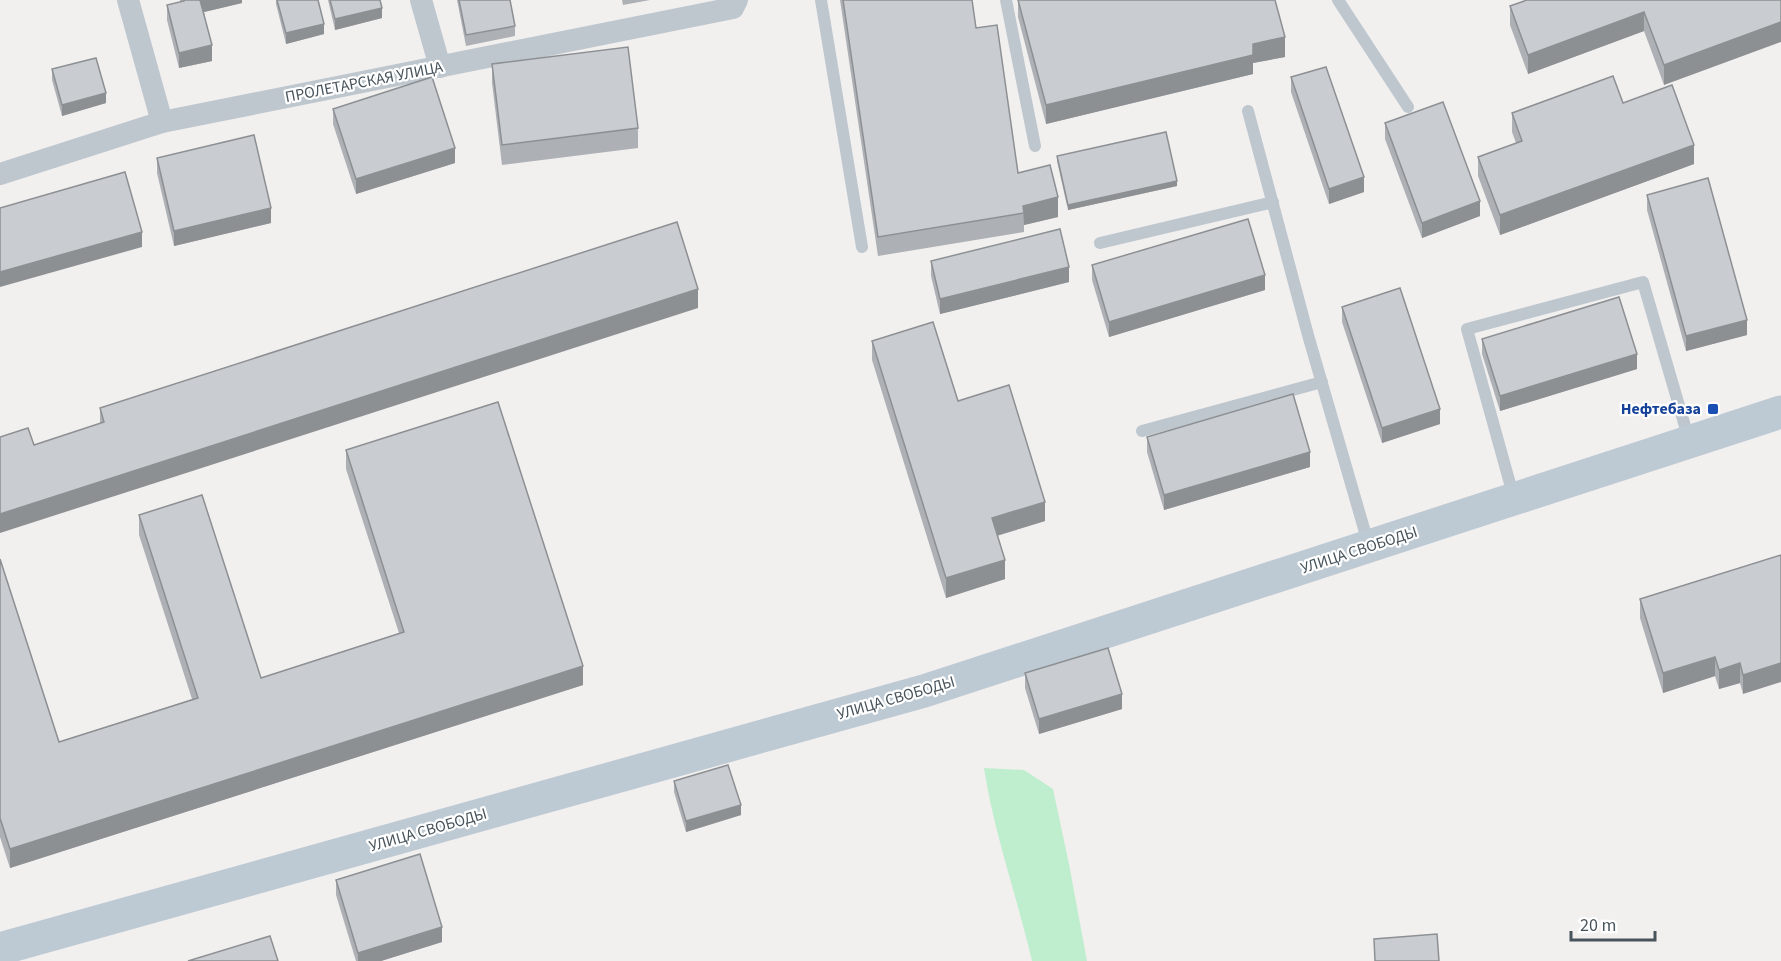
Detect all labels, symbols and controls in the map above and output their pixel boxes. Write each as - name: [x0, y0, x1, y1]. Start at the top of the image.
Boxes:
- street label: ПРОЛЕТАРСКАЯ УЛИЦА: [283, 56, 445, 108]
- place label: Нефтебаза: [1621, 398, 1701, 420]
- marker: Нефтебаза: [1706, 402, 1720, 416]
- street label: УЛИЦА СВОБОДЫ: [1298, 521, 1420, 579]
- street label: УЛИЦА СВОБОДЫ: [835, 671, 957, 725]
- street label: УЛИЦА СВОБОДЫ: [367, 803, 489, 857]
- scale bar: [1571, 904, 1655, 942]
- text: 20 m: [1580, 913, 1616, 938]

